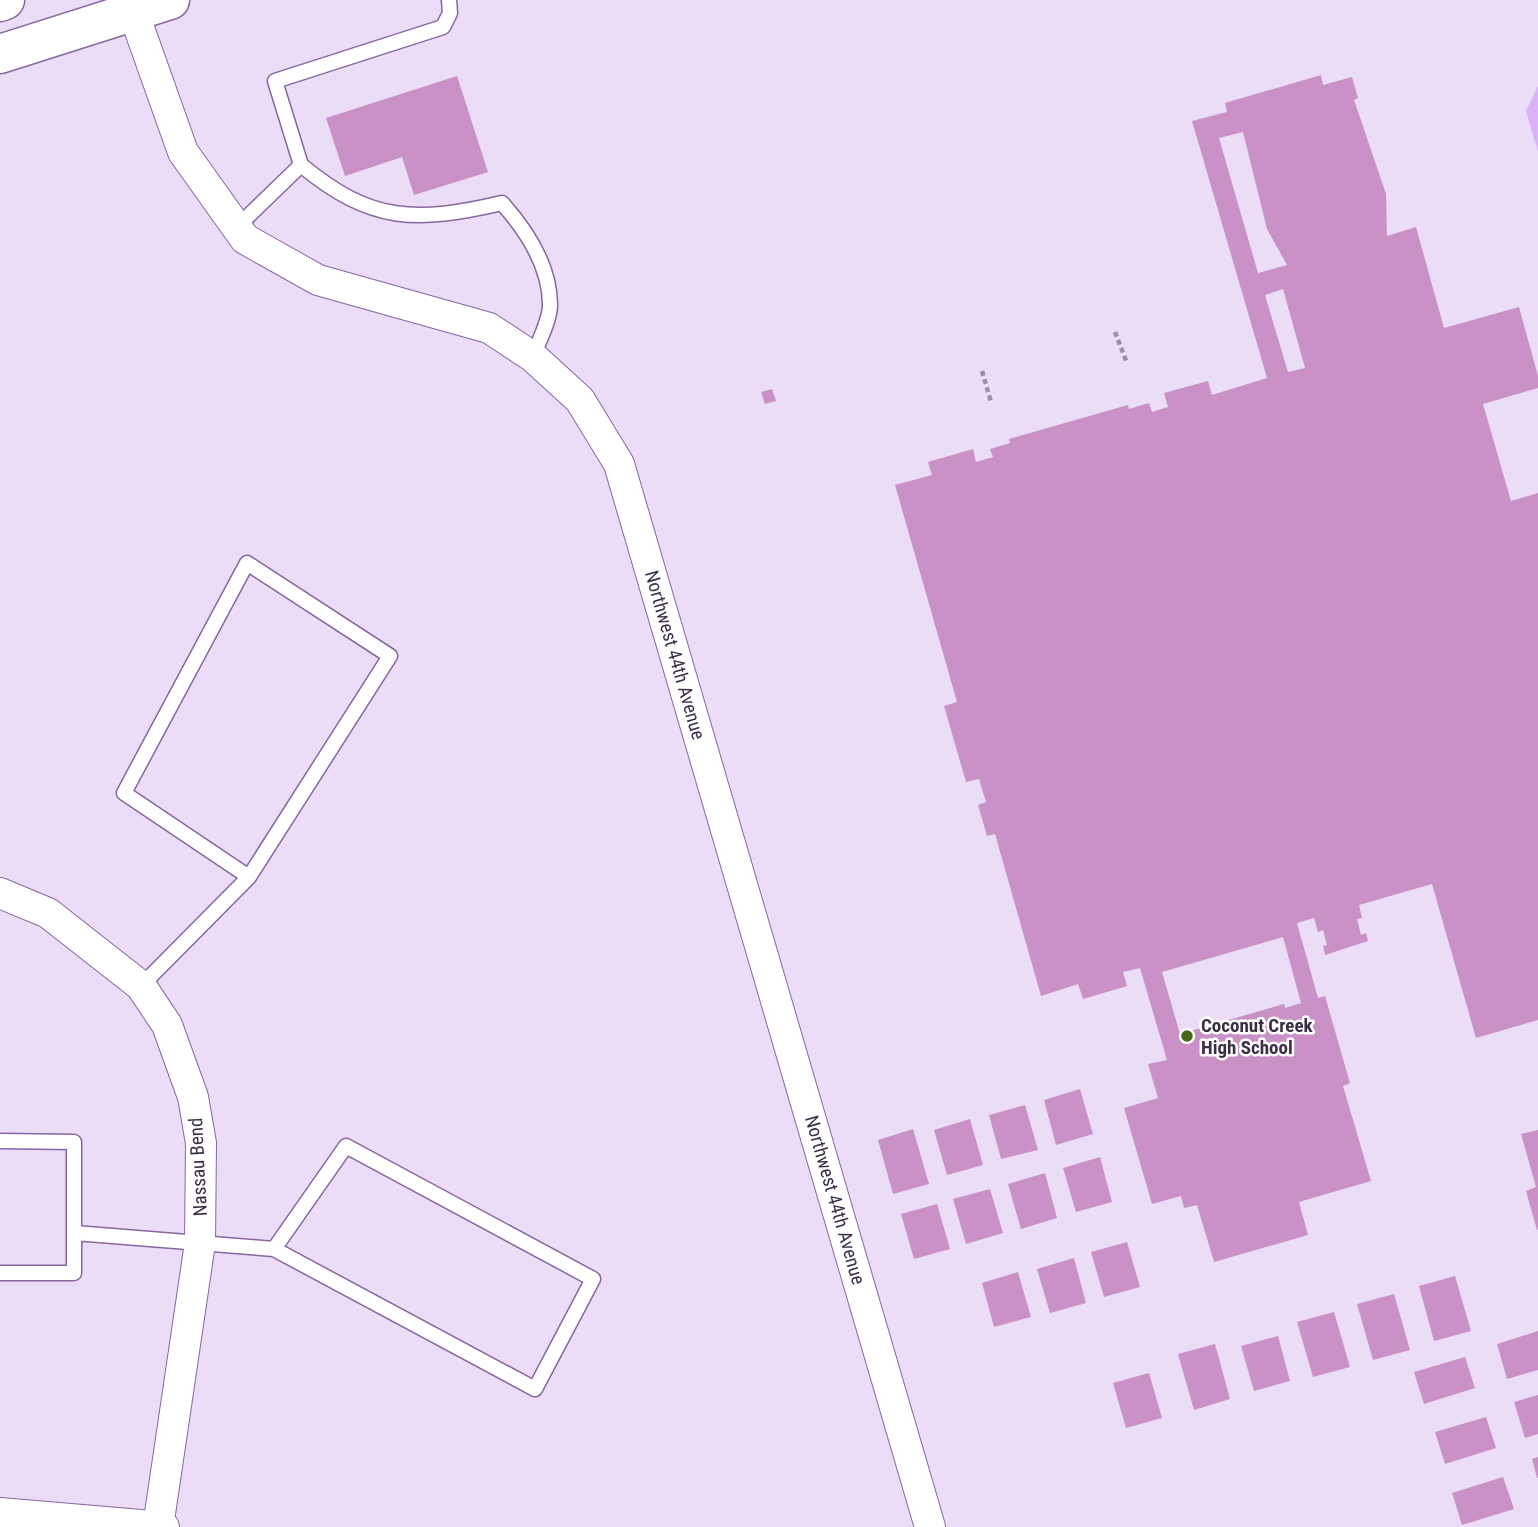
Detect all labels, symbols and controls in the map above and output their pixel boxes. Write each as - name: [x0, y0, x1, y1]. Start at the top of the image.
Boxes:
- street label: Northwest 44th Avenue: [640, 568, 710, 742]
- place label: Coconut Creek High School: [1201, 1014, 1313, 1059]
- marker: Coconut Creek High School: [1179, 1028, 1195, 1044]
- street label: Northwest 44th Avenue: [800, 1113, 870, 1287]
- street label: Nassau Bend: [184, 1117, 212, 1217]

